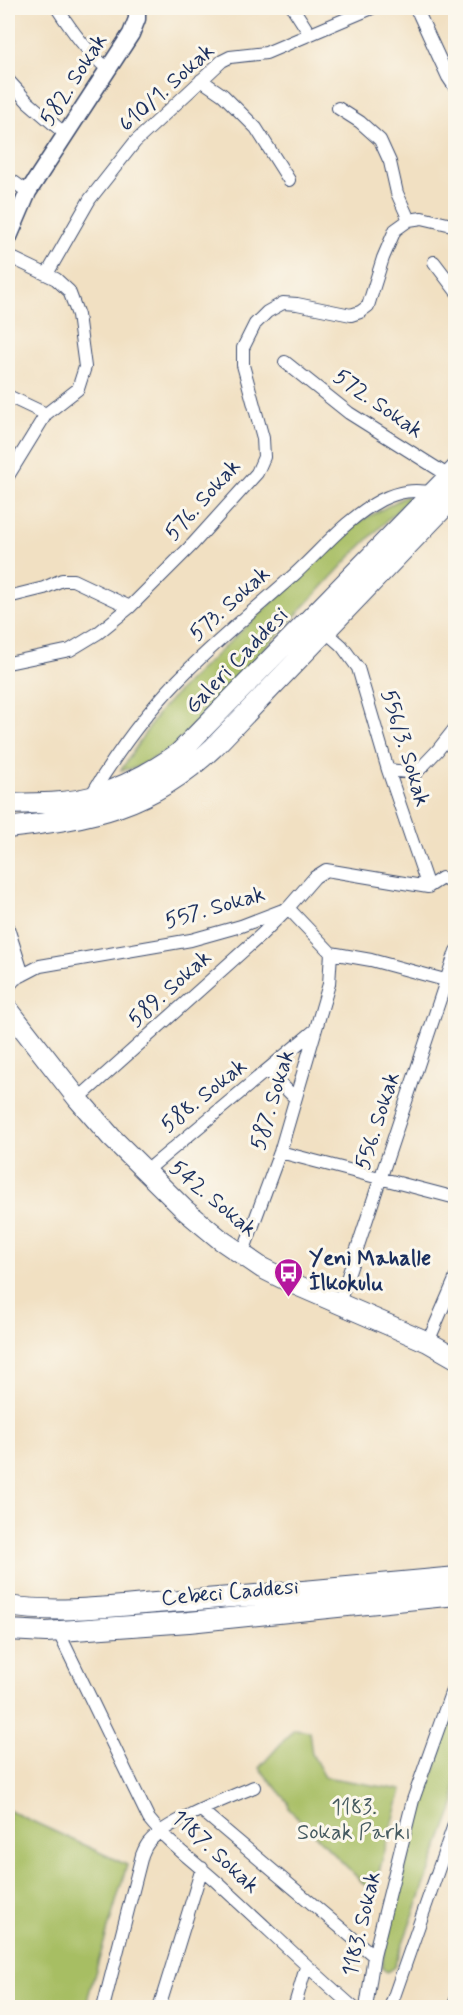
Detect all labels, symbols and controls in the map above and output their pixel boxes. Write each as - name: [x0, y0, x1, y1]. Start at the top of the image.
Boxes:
- street label: 582. Sokak: [34, 28, 114, 131]
- street label: 610/1. Sokak: [113, 38, 221, 138]
- street label: 572. Sokak: [328, 363, 429, 445]
- street label: 576. Sokak: [159, 453, 247, 547]
- street label: 573. Sokak: [184, 560, 276, 648]
- street label: Galeri Caddesi: [179, 602, 295, 720]
- street label: 556/3. Sokak: [374, 686, 436, 810]
- street label: 557. Sokak: [161, 880, 269, 936]
- street label: 589. Sokak: [122, 944, 218, 1034]
- street label: 587. Sokak: [244, 1046, 302, 1154]
- street label: 588. Sokak: [155, 1053, 253, 1139]
- street label: 556. Sokak: [349, 1068, 407, 1174]
- street label: 542. Sokak: [163, 1154, 263, 1244]
- place label: Yeni Mahalle İlkokulu: [309, 1245, 431, 1298]
- bus stop icon: Yeni Mahalle İlkokulu: [272, 1256, 304, 1298]
- street label: Cebeci Caddesi: [160, 1573, 300, 1613]
- park label: 1183. Sokak Parkı: [297, 1794, 411, 1847]
- street label: 1187. Sokak: [165, 1804, 265, 1900]
- street label: 1183. Sokak: [336, 1868, 388, 1979]

